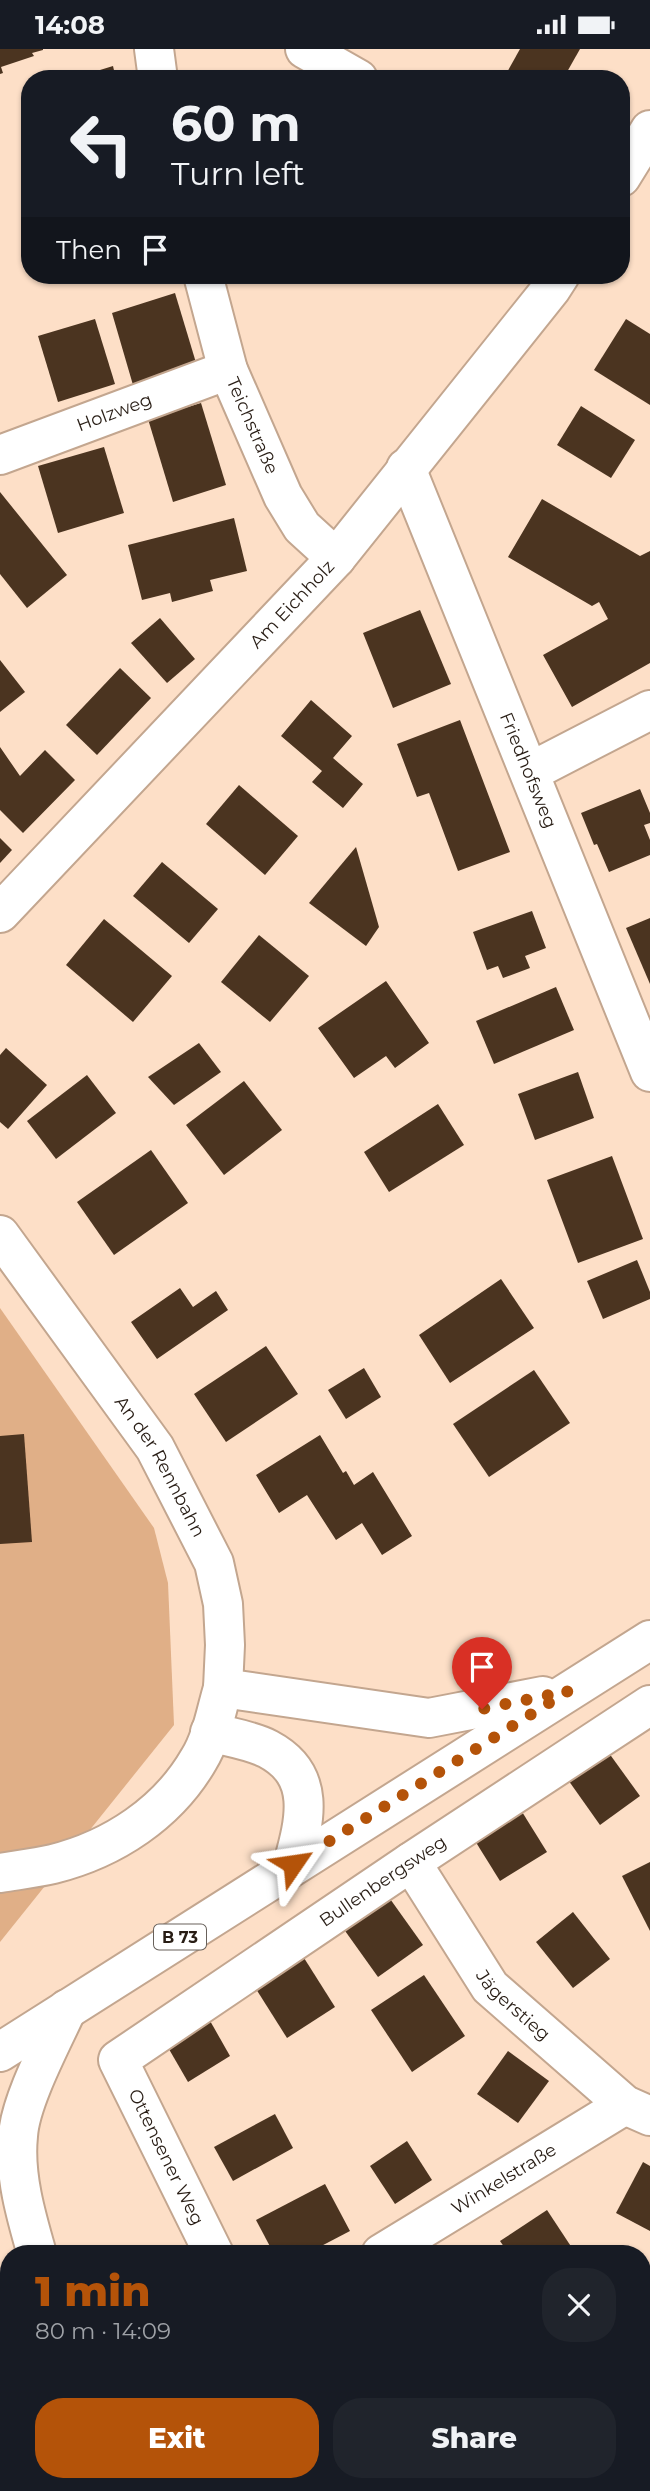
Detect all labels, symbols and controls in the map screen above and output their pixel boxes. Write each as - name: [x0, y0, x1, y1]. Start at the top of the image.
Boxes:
- text: 14:08: [35, 9, 105, 41]
- text: 60 m: [171, 94, 301, 153]
- icon: left: [56, 98, 147, 189]
- text: Turn left: [171, 154, 305, 193]
- icon: arrive: [136, 231, 174, 269]
- text: Then: [56, 234, 122, 266]
- street label: Teichstraße: [222, 374, 283, 478]
- street label: Holzweg: [74, 388, 155, 436]
- street label: Am Eichholz: [245, 556, 339, 653]
- street label: Friedhofsweg: [495, 709, 561, 832]
- street label: An der Rennbahn: [110, 1392, 210, 1541]
- pin: [452, 1637, 512, 1709]
- icon: arrive: [463, 1648, 501, 1686]
- position arrow: [256, 1827, 330, 1901]
- street label: Bullenbergsweg: [315, 1831, 451, 1932]
- road number: B 73: [154, 1925, 206, 1949]
- street label: Jägerstieg: [471, 1965, 555, 2045]
- street label: Ottensener Weg: [123, 2085, 209, 2229]
- street label: Winkelstraße: [447, 2139, 560, 2219]
- text: 1 min: [35, 2265, 151, 2317]
- button: close: [542, 2268, 616, 2342]
- text: 80 m · 14:09: [35, 2317, 171, 2345]
- button: Exit: [35, 2398, 319, 2478]
- button: Share: [333, 2398, 616, 2478]

